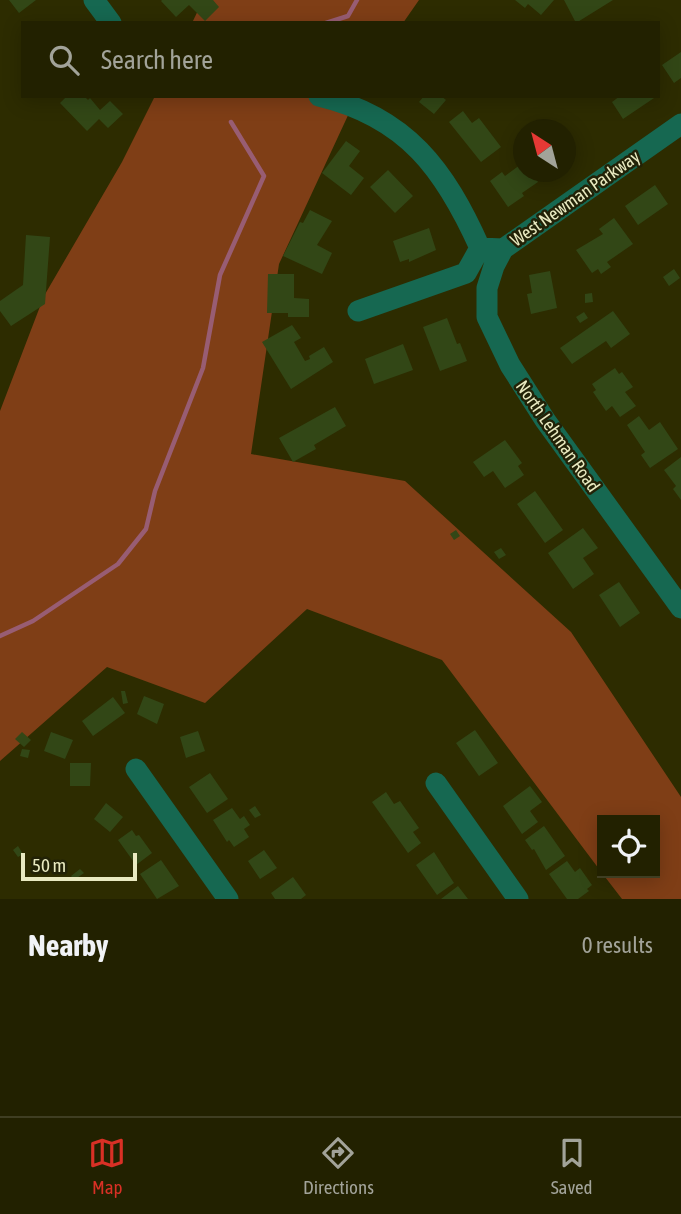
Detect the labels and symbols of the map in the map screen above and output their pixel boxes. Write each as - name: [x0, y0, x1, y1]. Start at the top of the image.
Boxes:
- north arrow: [513, 119, 576, 182]
- street label: West Newman Parkway: [506, 146, 644, 250]
- street label: North Lehman Road: [512, 376, 604, 496]
- scale bar: [21, 850, 136, 882]

